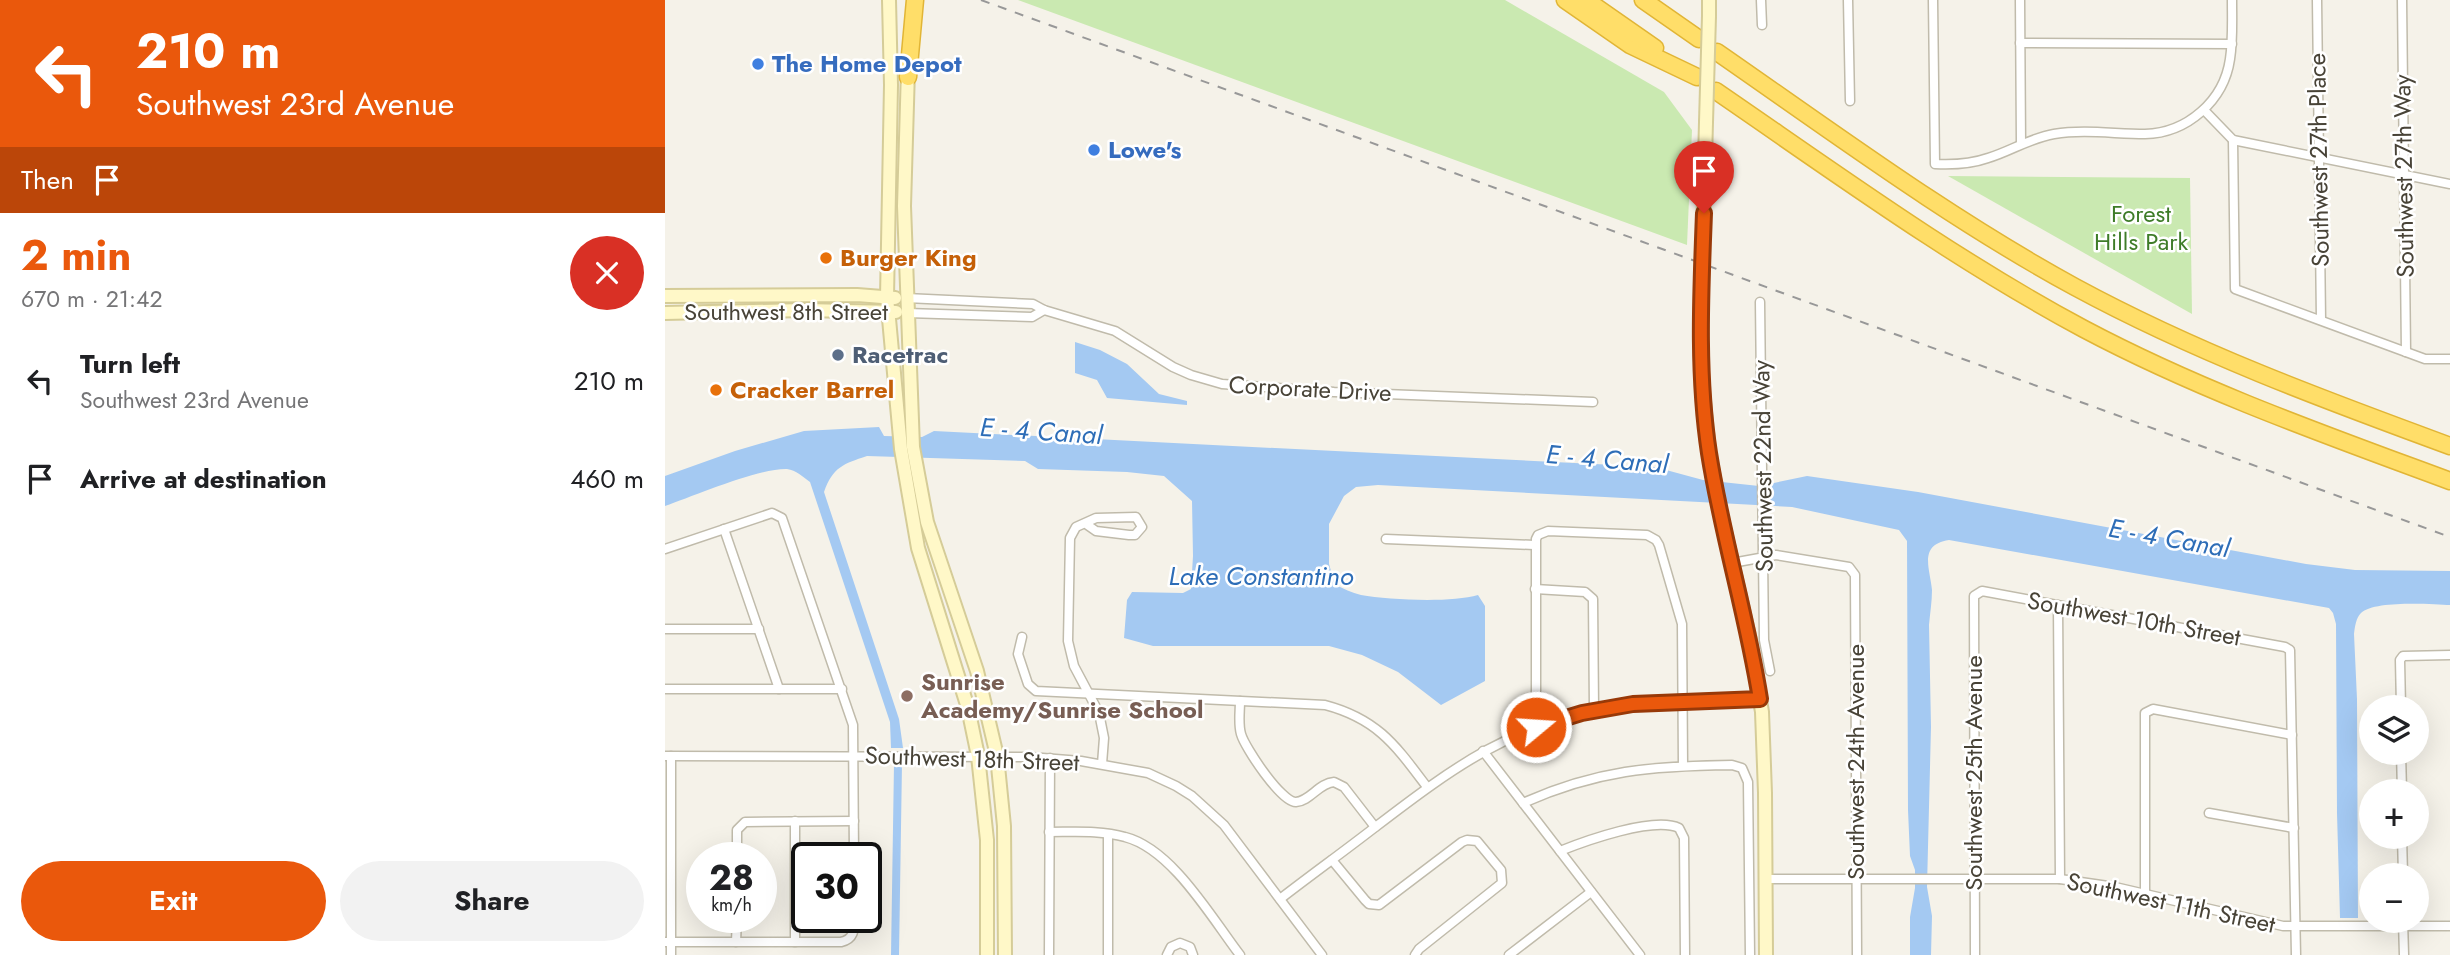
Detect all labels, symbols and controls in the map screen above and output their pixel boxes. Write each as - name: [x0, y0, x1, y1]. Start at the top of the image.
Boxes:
- text: 210 m: [136, 16, 280, 86]
- icon: left: [21, 28, 112, 119]
- place label: The Home Depot: [772, 46, 962, 81]
- street label: Southwest 27th Place: [2299, 53, 2338, 267]
- marker: The Home Depot: [750, 56, 766, 72]
- street label: Southwest 27th Way: [2384, 74, 2423, 278]
- text: Southwest 23rd Avenue: [136, 81, 454, 127]
- place label: Lowe's: [1108, 132, 1181, 167]
- pin: [1674, 141, 1734, 213]
- marker: Lowe's: [1086, 142, 1102, 158]
- icon: arrive: [1685, 152, 1723, 190]
- text: Then: [21, 161, 74, 199]
- icon: arrive: [88, 161, 126, 199]
- park label: Forest Hills Park: [2094, 196, 2188, 259]
- text: 2 min: [21, 225, 131, 286]
- button: close: [570, 236, 644, 310]
- place label: Burger King: [840, 240, 977, 275]
- marker: Burger King: [818, 250, 834, 266]
- text: 670 m · 21:42: [21, 282, 163, 316]
- street label: Southwest 8th Street: [684, 294, 888, 329]
- place label: Racetrac: [852, 337, 948, 372]
- text: Turn left: [80, 345, 180, 383]
- marker: Racetrac: [830, 347, 846, 363]
- street label: Southwest 22nd Way: [1743, 359, 1782, 572]
- icon: left: [21, 362, 59, 400]
- text: 210 m: [574, 362, 644, 400]
- street label: Corporate Drive: [1228, 367, 1392, 410]
- place label: Cracker Barrel: [730, 372, 894, 407]
- marker: Cracker Barrel: [708, 382, 724, 398]
- text: Southwest 23rd Avenue: [80, 383, 309, 417]
- water label: E - 4 Canal: [979, 408, 1105, 454]
- water label: E - 4 Canal: [1544, 435, 1671, 483]
- icon: arrive: [21, 460, 59, 498]
- text: Arrive at destination: [80, 460, 327, 498]
- text: 460 m: [570, 460, 644, 498]
- water label: E - 4 Canal: [2105, 509, 2234, 568]
- water label: Lake Constantino: [1168, 557, 1354, 595]
- street label: Southwest 10th Street: [2025, 583, 2244, 655]
- street label: Southwest 24th Avenue: [1838, 644, 1873, 880]
- street label: Southwest 25th Avenue: [1956, 655, 1991, 891]
- place label: Sunrise Academy/Sunrise School: [920, 664, 1204, 727]
- marker: Sunrise Academy/Sunrise School: [899, 688, 915, 704]
- position arrow: [1499, 690, 1573, 764]
- map controls: [2359, 695, 2429, 933]
- button: layers: [2359, 695, 2429, 765]
- street label: Southwest 18th Street: [864, 737, 1080, 780]
- button: +: [2359, 779, 2429, 849]
- speed limit sign: 30: [791, 842, 882, 933]
- text: 28: [709, 853, 754, 903]
- button: Exit: [21, 861, 326, 941]
- button: Share: [340, 861, 644, 941]
- street label: Southwest 11th Street: [2064, 863, 2279, 942]
- button: −: [2359, 863, 2429, 933]
- text: km/h: [711, 892, 752, 918]

